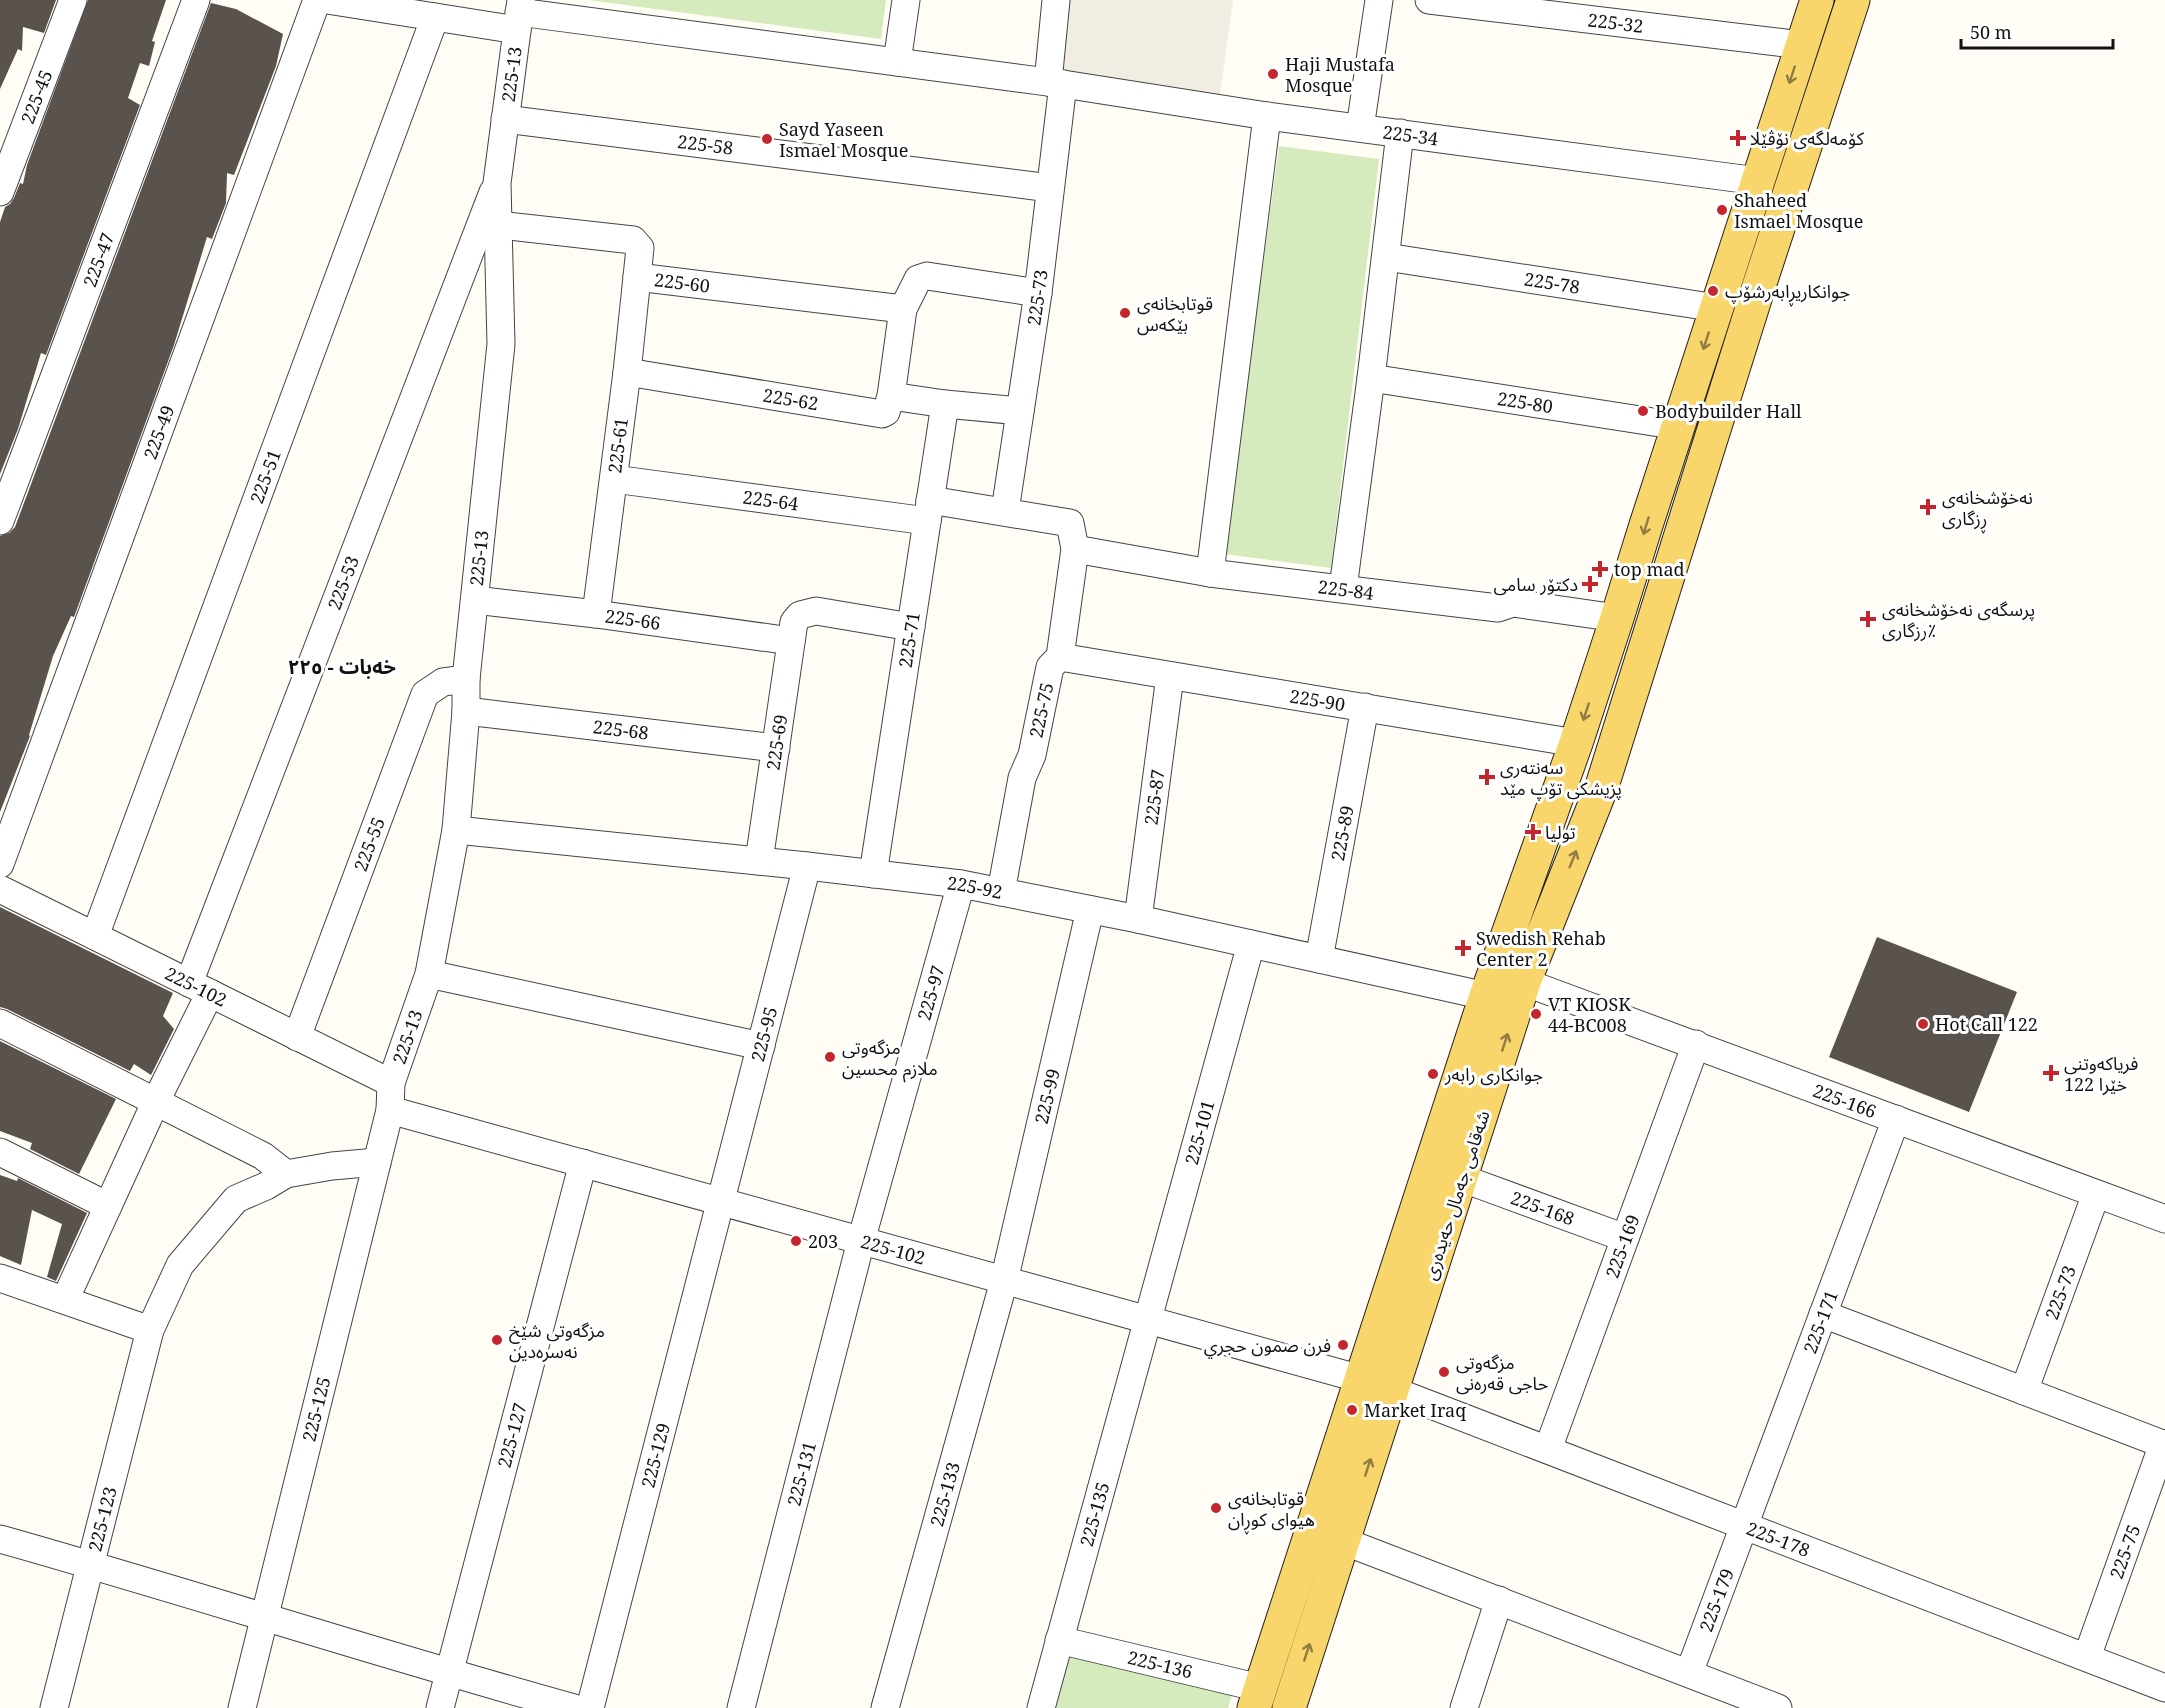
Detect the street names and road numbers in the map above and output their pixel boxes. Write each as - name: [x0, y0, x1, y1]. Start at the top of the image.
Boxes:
- street label: 225-32: [1586, 7, 1645, 38]
- street label: 225-13: [496, 45, 527, 104]
- street label: 225-45: [15, 66, 57, 127]
- street label: 225-34: [1381, 119, 1440, 151]
- street label: 225-58: [676, 129, 735, 160]
- street label: 225-47: [77, 229, 119, 290]
- street label: 225-78: [1523, 266, 1581, 299]
- street label: 225-60: [653, 267, 711, 298]
- street label: 225-73: [1021, 268, 1053, 327]
- street label: 225-62: [761, 383, 820, 415]
- street label: 225-80: [1496, 386, 1555, 418]
- street label: 225-49: [138, 402, 179, 463]
- street label: 225-61: [602, 416, 633, 475]
- street label: 225-51: [244, 446, 286, 507]
- street label: 225-64: [741, 484, 800, 516]
- street label: 225-13: [464, 529, 493, 587]
- street label: 225-53: [322, 552, 364, 613]
- street label: 225-84: [1317, 574, 1375, 605]
- street label: 225-66: [604, 603, 662, 635]
- street label: 225-71: [893, 610, 925, 669]
- street label: 225-75: [1023, 680, 1059, 740]
- street label: 225-90: [1288, 683, 1347, 716]
- street label: 225-69: [760, 713, 792, 772]
- street label: 225-68: [592, 714, 650, 745]
- street label: 225-87: [1139, 768, 1170, 826]
- street label: 225-89: [1325, 803, 1359, 863]
- street label: 225-55: [348, 814, 390, 874]
- street label: 225-92: [946, 870, 1005, 904]
- street label: 225-102: [161, 961, 231, 1012]
- street label: 225-97: [911, 963, 950, 1023]
- street label: 225-95: [745, 1004, 782, 1064]
- street label: 225-13: [387, 1006, 428, 1067]
- street label: 225-99: [1029, 1066, 1065, 1126]
- street label: 225-166: [1810, 1078, 1880, 1123]
- street label: 225-101: [1179, 1097, 1220, 1167]
- street label: شەقامی جەمال حەیدەری: [1417, 1107, 1495, 1283]
- street label: 225-168: [1508, 1185, 1578, 1230]
- street label: 225-169: [1600, 1211, 1645, 1281]
- street label: 225-102: [858, 1229, 928, 1270]
- street label: 225-73: [2039, 1262, 2081, 1323]
- street label: 225-171: [1797, 1287, 1843, 1357]
- street label: 225-125: [296, 1374, 336, 1444]
- street label: 225-127: [492, 1400, 532, 1470]
- street label: 225-129: [635, 1420, 675, 1490]
- street label: 225-131: [781, 1439, 821, 1509]
- street label: 225-133: [924, 1459, 965, 1529]
- street label: 225-135: [1074, 1479, 1115, 1549]
- street label: 225-123: [82, 1484, 122, 1554]
- street label: 225-178: [1743, 1516, 1813, 1562]
- street label: 225-75: [2104, 1521, 2145, 1582]
- street label: 225-179: [1694, 1565, 1739, 1635]
- street label: 225-136: [1125, 1645, 1195, 1683]

